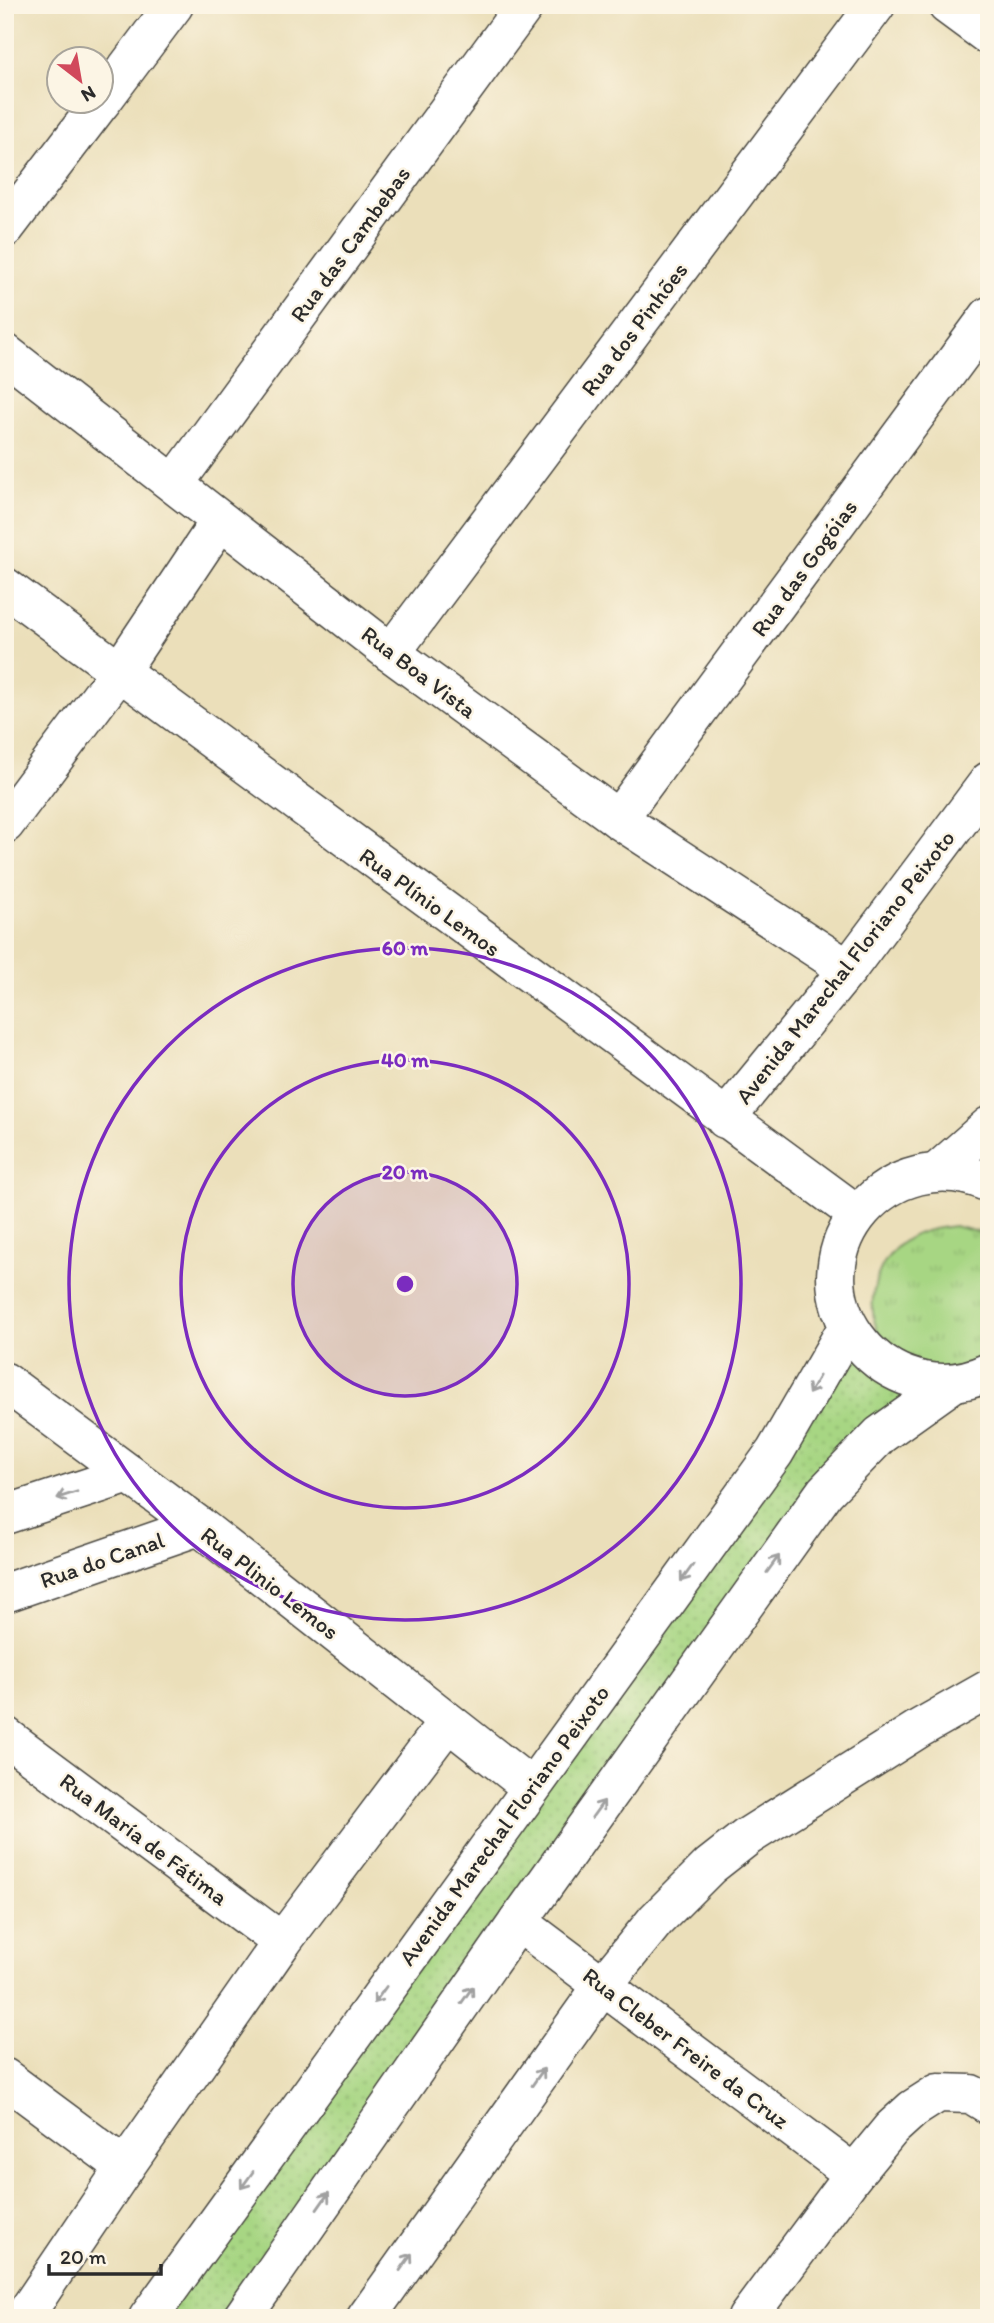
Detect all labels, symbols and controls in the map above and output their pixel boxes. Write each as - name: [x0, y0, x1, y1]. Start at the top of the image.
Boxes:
- north arrow: [46, 46, 116, 116]
- text: N: [77, 81, 100, 107]
- street label: Rua das Cambebas: [284, 160, 416, 328]
- street label: Rua dos Pinhões: [575, 257, 693, 401]
- street label: Rua das Gogóias: [745, 494, 863, 642]
- street label: Rua Boa Vista: [356, 620, 482, 724]
- street label: Avenida Marechal Floriano Peixoto: [729, 824, 961, 1110]
- street label: Rua Plínio Lemos: [354, 841, 506, 963]
- text: 60 m: [382, 935, 429, 960]
- text: 40 m: [381, 1047, 429, 1072]
- text: 20 m: [382, 1159, 429, 1184]
- centre of rings: [393, 1272, 417, 1296]
- one-way arrow: [807, 1374, 820, 1395]
- one-way arrow: [56, 1489, 78, 1502]
- street label: Rua Plinio Lemos: [195, 1520, 345, 1646]
- street label: Rua do Canal: [36, 1526, 168, 1594]
- one-way arrow: [766, 1555, 780, 1574]
- one-way arrow: [680, 1563, 694, 1582]
- street label: Avenida Marechal Floriano Peixoto: [393, 1679, 615, 1971]
- street label: Rua María de Fátima: [55, 1767, 233, 1911]
- one-way arrow: [591, 1800, 605, 1819]
- street label: Rua Cleber Freire da Cruz: [577, 1961, 795, 2135]
- one-way arrow: [373, 1985, 388, 2004]
- one-way arrow: [460, 1986, 474, 2005]
- one-way arrow: [531, 2068, 545, 2087]
- one-way arrow: [240, 2170, 254, 2189]
- one-way arrow: [316, 2192, 330, 2211]
- scale bar: [49, 2232, 161, 2276]
- text: 20 m: [60, 2244, 107, 2269]
- one-way arrow: [399, 2253, 413, 2272]

